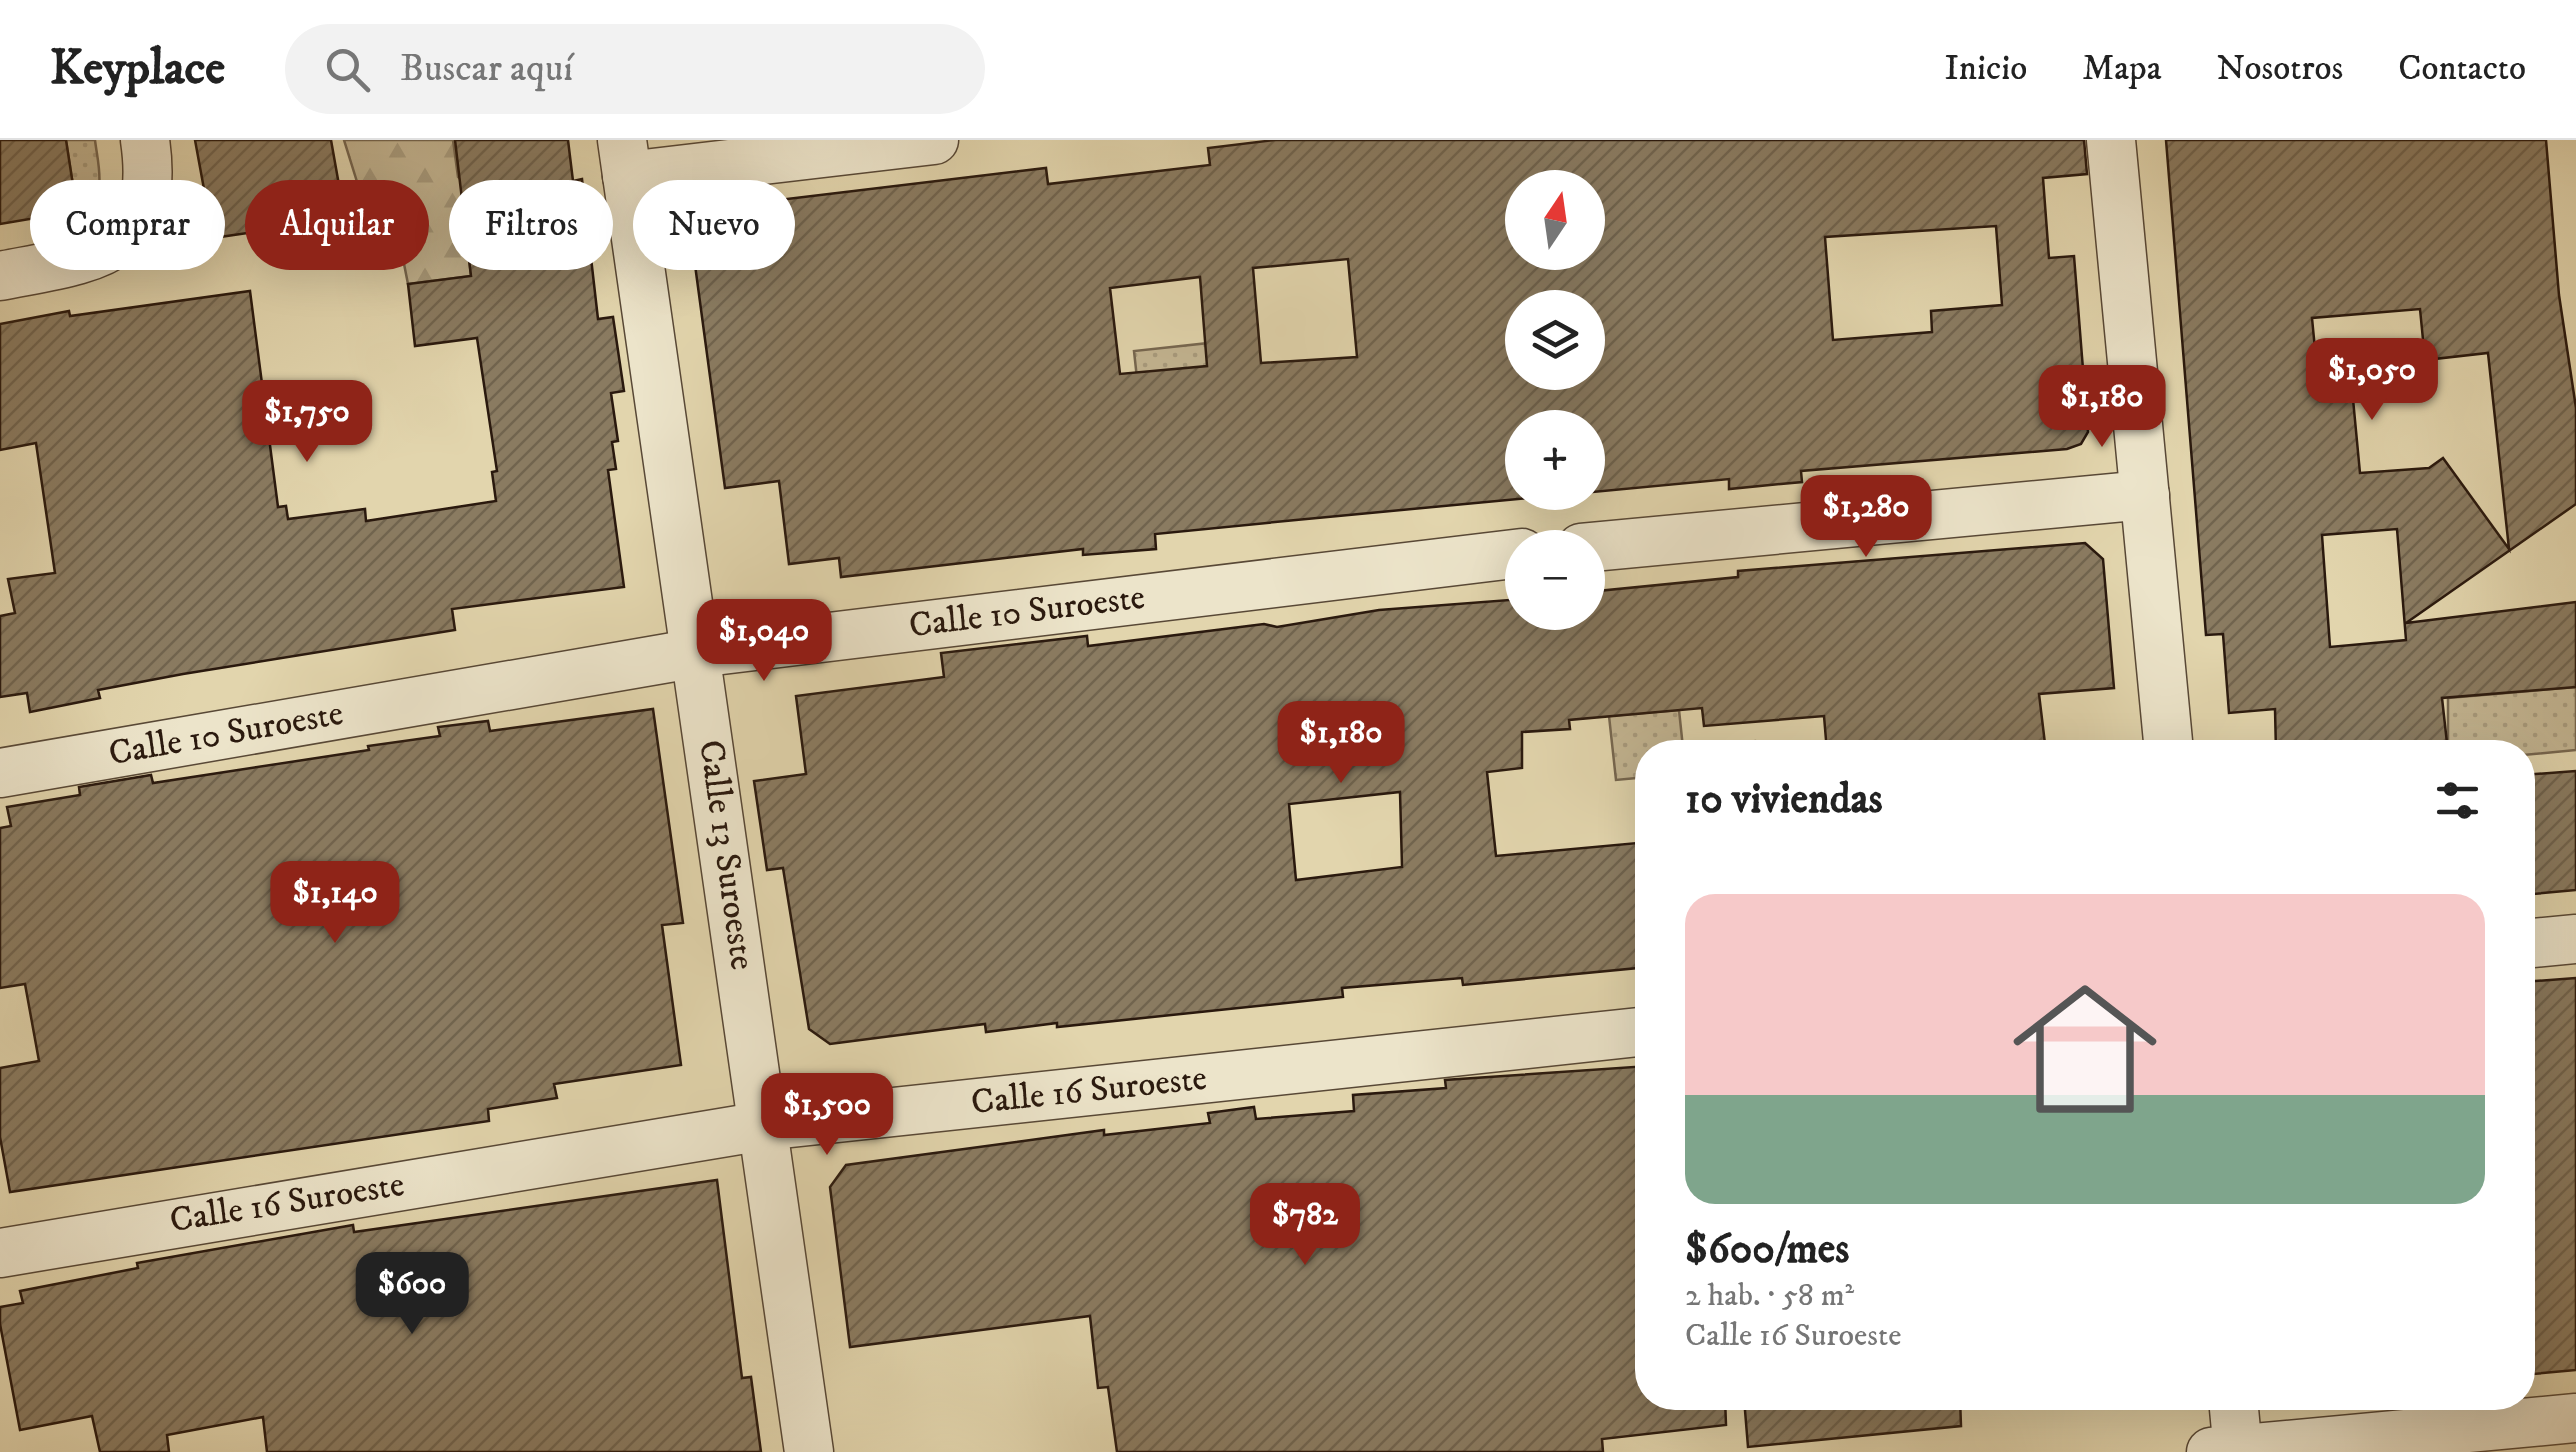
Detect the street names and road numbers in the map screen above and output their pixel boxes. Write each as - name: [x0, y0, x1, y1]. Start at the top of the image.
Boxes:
- street label: Calle 10 Suroeste: [907, 576, 1147, 648]
- street label: Calle 10 Suroeste: [105, 692, 347, 776]
- street label: Calle 13 Suroeste: [688, 737, 764, 973]
- street label: Calle 16 Suroeste: [969, 1057, 1209, 1125]
- street label: Calle 16 Suroeste: [167, 1163, 407, 1243]

